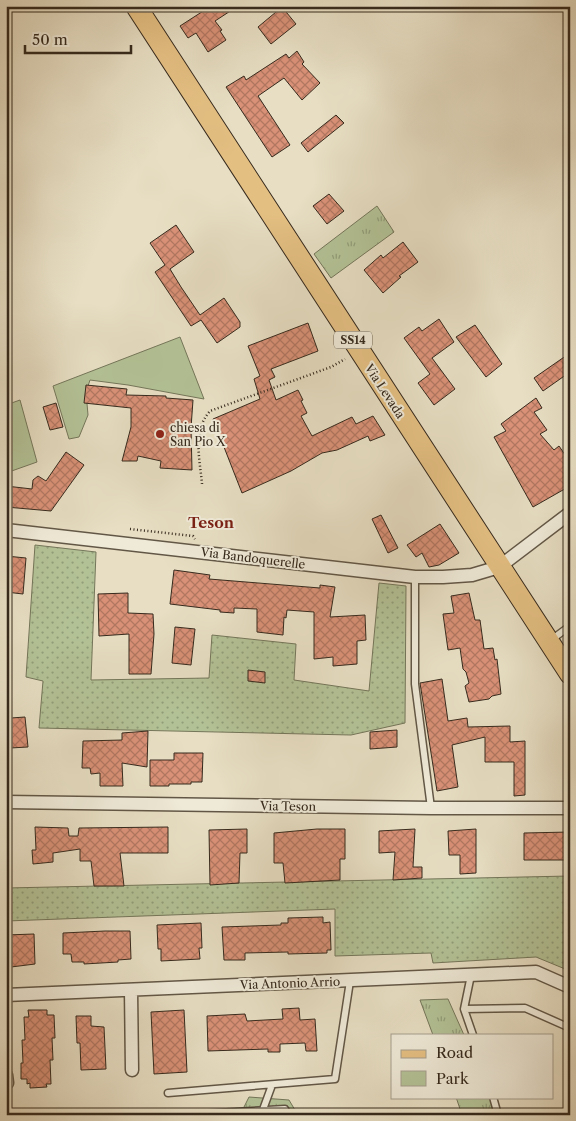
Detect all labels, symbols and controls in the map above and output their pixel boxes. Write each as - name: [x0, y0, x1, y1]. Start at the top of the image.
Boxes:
- scale bar: [25, 22, 131, 54]
- text: 50 m: [32, 30, 68, 49]
- road number: SS14: [334, 332, 372, 348]
- street label: Via Levada: [361, 360, 409, 422]
- place label: chiesa di San Pio X: [170, 420, 226, 449]
- marker: chiesa di San Pio X: [154, 428, 166, 440]
- district label: Teson: [188, 513, 235, 532]
- street label: Via Bandoquerelle: [199, 544, 306, 572]
- street label: Via Teson: [259, 798, 317, 814]
- street label: Via Antonio Arrio: [239, 974, 340, 992]
- legend: [391, 1034, 554, 1098]
- text: Road: [436, 1043, 473, 1062]
- text: Park: [436, 1069, 470, 1088]

